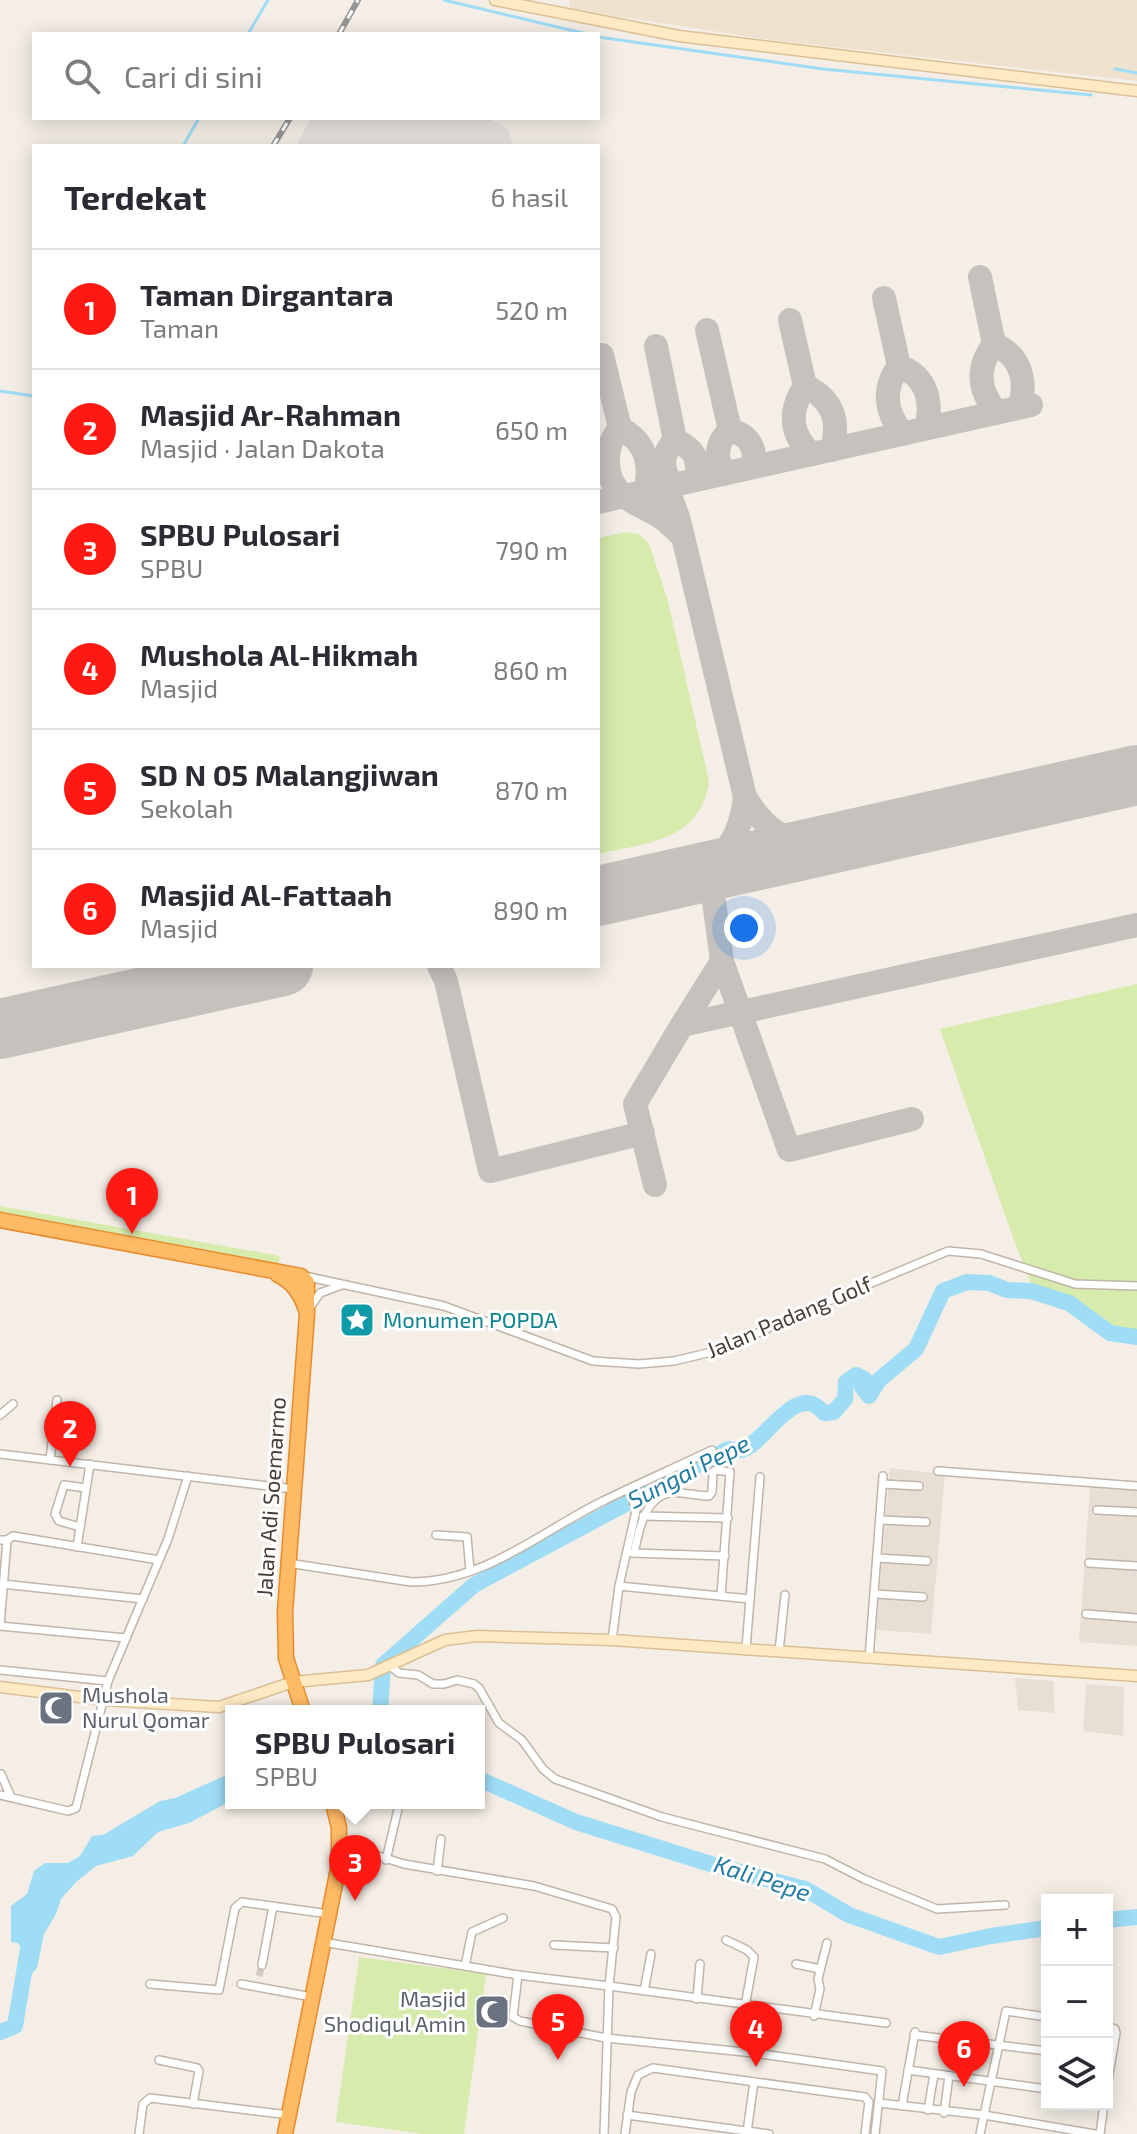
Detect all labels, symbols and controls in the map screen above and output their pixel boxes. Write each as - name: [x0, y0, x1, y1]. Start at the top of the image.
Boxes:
- search box: [32, 32, 600, 120]
- icon: search: [60, 54, 104, 98]
- text: Cari di sini: [124, 58, 263, 94]
- text: Terdekat: [64, 176, 206, 217]
- text: 6 hasil: [491, 181, 568, 212]
- text: Taman Dirgantara: [140, 276, 394, 312]
- text: 1: [84, 294, 96, 325]
- text: 520 m: [495, 294, 568, 325]
- text: Taman: [140, 312, 219, 343]
- text: Masjid Ar-Rahman: [140, 396, 401, 432]
- text: 2: [82, 414, 98, 445]
- text: 650 m: [495, 414, 568, 445]
- text: Masjid · Jalan Dakota: [140, 432, 385, 463]
- text: SPBU Pulosari: [140, 516, 340, 552]
- text: 3: [83, 534, 97, 565]
- text: 790 m: [496, 534, 568, 565]
- text: SPBU: [140, 552, 203, 583]
- text: Mushola Al-Hikmah: [140, 636, 418, 672]
- text: 4: [82, 654, 98, 685]
- text: 860 m: [493, 654, 568, 685]
- text: Masjid: [140, 672, 218, 703]
- text: SD N 05 Malangjiwan: [140, 756, 439, 792]
- text: 5: [83, 774, 97, 805]
- text: 870 m: [495, 774, 568, 805]
- text: Sekolah: [140, 792, 233, 823]
- text: Masjid Al-Fattaah: [140, 876, 392, 912]
- text: 6: [82, 894, 98, 925]
- text: 890 m: [493, 894, 568, 925]
- your location: [724, 908, 764, 948]
- text: Masjid: [140, 912, 218, 943]
- pin: 1: [106, 1168, 158, 1234]
- street label: Jalan Padang Golf: [702, 1269, 876, 1363]
- place icon: Monumen POPDA: [338, 1301, 376, 1339]
- place label: Monumen POPDA: [383, 1306, 558, 1332]
- street label: Jalan Adi Soemarmo: [250, 1396, 290, 1598]
- pin: 2: [44, 1401, 96, 1467]
- water label: Sungai Pepe: [622, 1427, 754, 1514]
- place label: Mushola Nurul Qomar: [82, 1681, 210, 1733]
- mosque icon: Mushola Nurul Qomar: [37, 1689, 75, 1727]
- popup: [225, 1705, 485, 1809]
- text: SPBU Pulosari: [255, 1724, 455, 1760]
- text: SPBU: [255, 1760, 318, 1791]
- pin: 3: [329, 1835, 381, 1901]
- water label: Kali Pepe: [711, 1848, 814, 1907]
- map controls: [1041, 1894, 1113, 2110]
- button: +: [1041, 1894, 1113, 1966]
- button: −: [1041, 1966, 1113, 2038]
- place label: Masjid Shodiqul Amin: [324, 1985, 466, 2036]
- mosque icon: Masjid Shodiqul Amin: [473, 1993, 511, 2031]
- pin: 5: [532, 1994, 584, 2060]
- pin: 4: [730, 2001, 782, 2067]
- pin: 6: [938, 2021, 990, 2087]
- button: layers: [1041, 2038, 1113, 2110]

